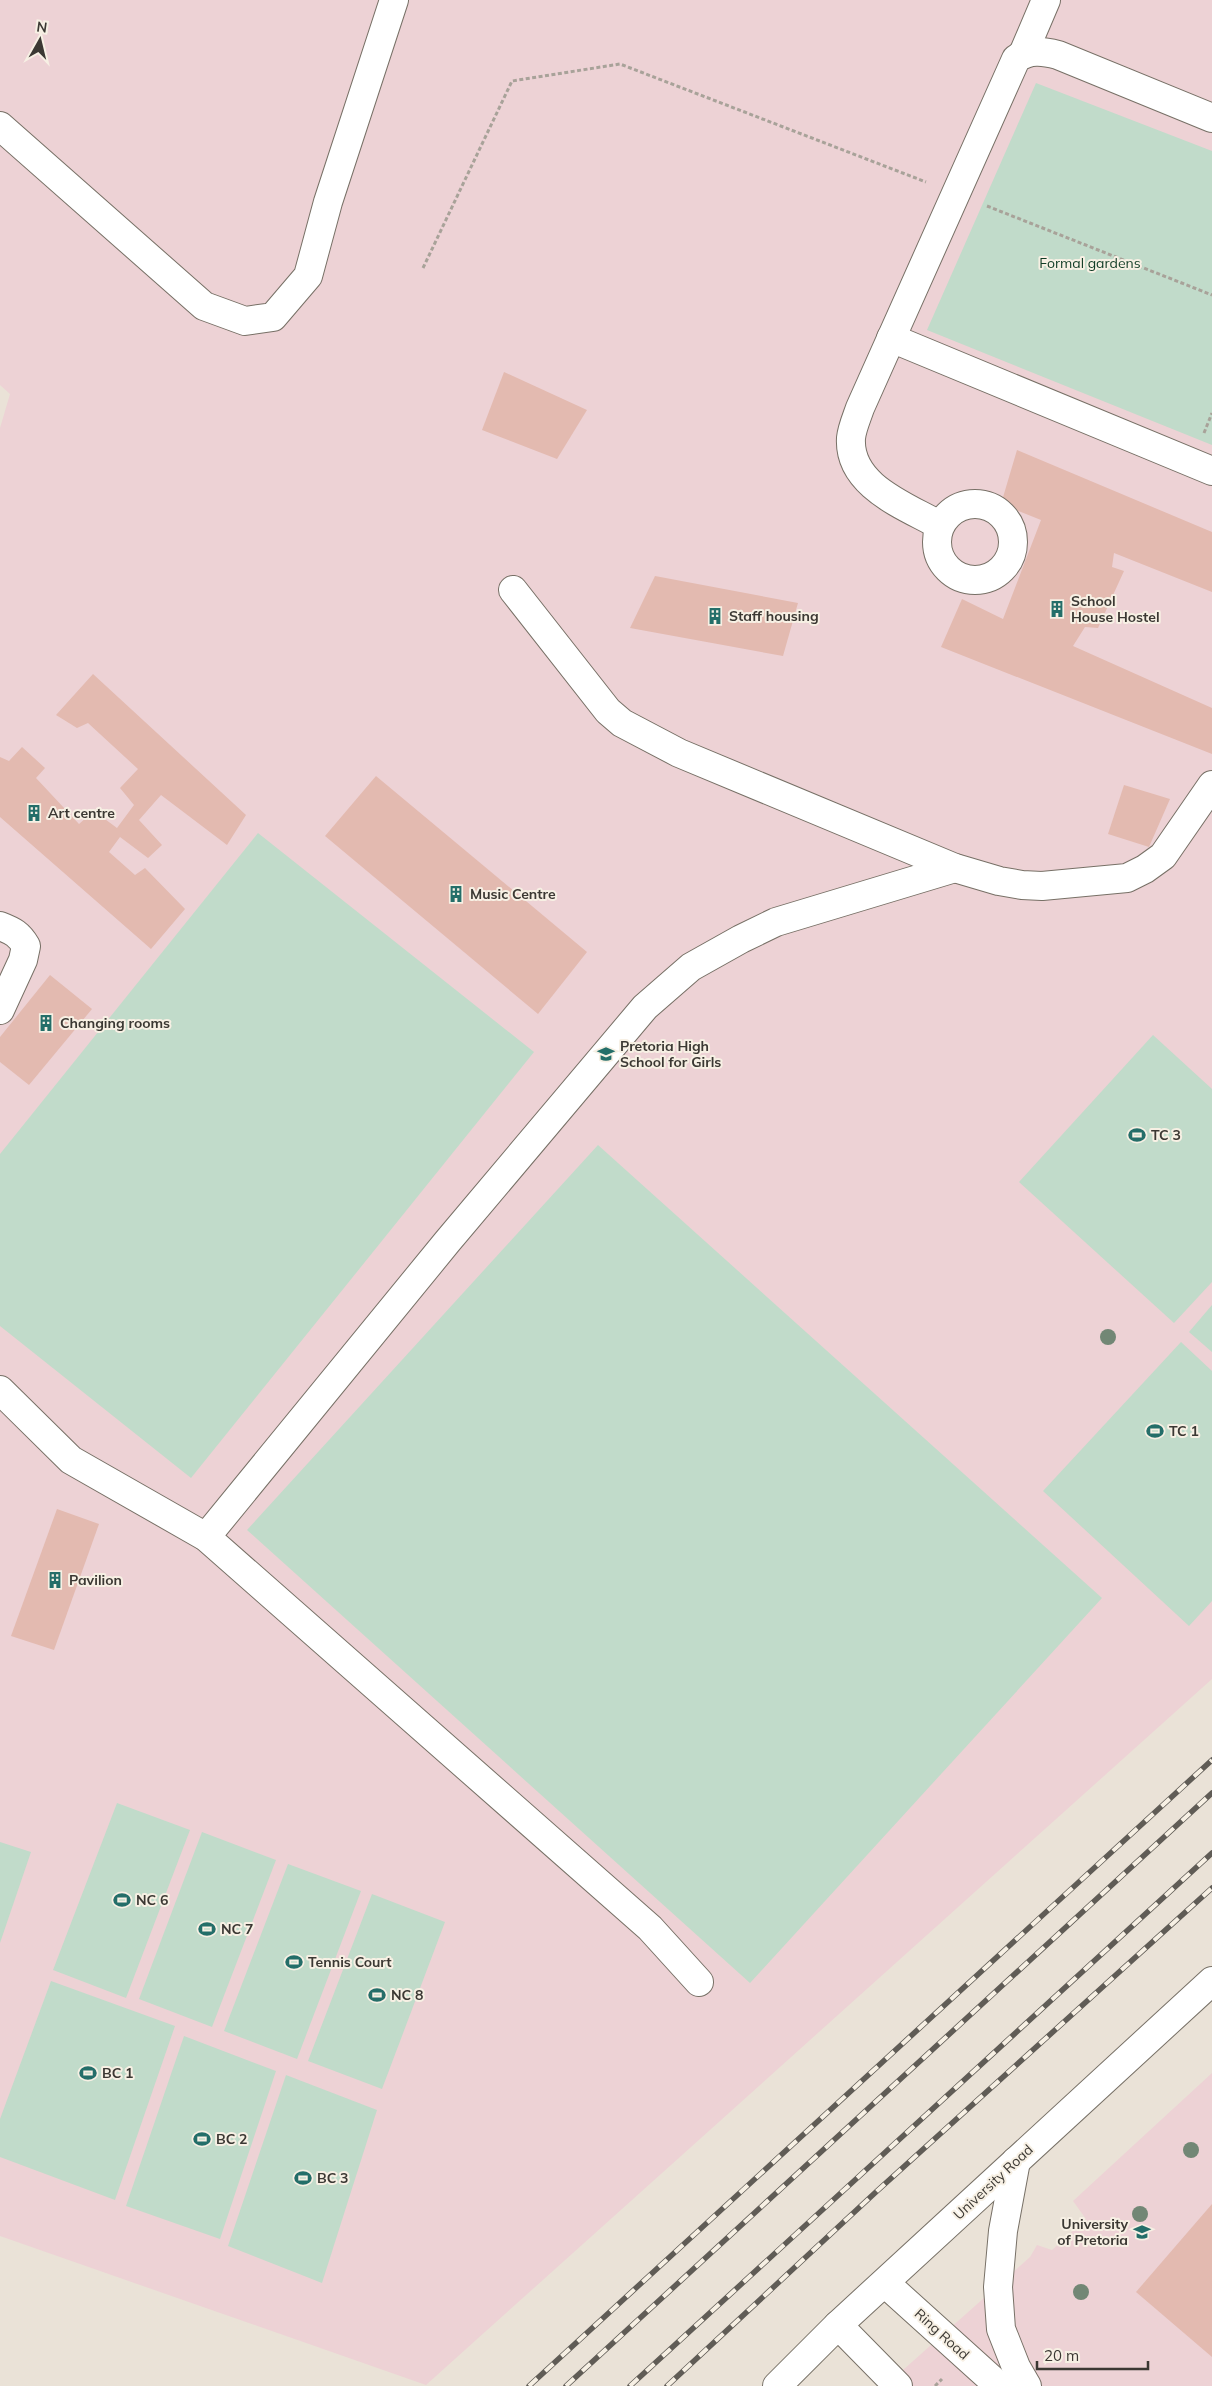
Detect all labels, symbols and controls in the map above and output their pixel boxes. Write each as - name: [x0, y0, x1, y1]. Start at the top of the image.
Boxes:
- north arrow: [15, 15, 65, 65]
- text: N: [35, 17, 48, 37]
- park label: Formal gardens: [1039, 254, 1141, 272]
- place label: School House Hostel: [1071, 592, 1160, 626]
- building icon: School House Hostel: [1047, 599, 1067, 619]
- building icon: Staff housing: [705, 606, 725, 626]
- place label: Staff housing: [729, 607, 819, 625]
- building icon: Art centre: [24, 803, 44, 823]
- place label: Art centre: [48, 804, 115, 822]
- building icon: Music Centre: [446, 884, 466, 904]
- place label: Music Centre: [470, 885, 556, 903]
- building icon: Changing rooms: [36, 1013, 56, 1033]
- place label: Changing rooms: [60, 1014, 170, 1032]
- place label: Pretoria High School for Girls: [620, 1037, 721, 1071]
- school or university icon: Pretoria High School for Girls: [596, 1044, 616, 1064]
- sports icon: TC 3: [1127, 1125, 1147, 1145]
- place label: TC 3: [1151, 1126, 1181, 1144]
- sports icon: TC 1: [1145, 1421, 1165, 1441]
- place label: TC 1: [1169, 1422, 1199, 1440]
- building icon: Pavilion: [45, 1570, 65, 1590]
- place label: Pavilion: [69, 1571, 122, 1589]
- sports icon: NC 6: [112, 1890, 132, 1910]
- place label: NC 6: [136, 1891, 168, 1909]
- sports icon: NC 7: [197, 1919, 217, 1939]
- place label: NC 7: [221, 1920, 253, 1938]
- sports icon: Tennis Court: [284, 1952, 304, 1972]
- place label: Tennis Court: [308, 1953, 392, 1971]
- sports icon: NC 8: [367, 1985, 387, 2005]
- place label: NC 8: [391, 1986, 423, 2004]
- sports icon: BC 1: [78, 2063, 98, 2083]
- place label: BC 1: [102, 2064, 134, 2082]
- sports icon: BC 2: [192, 2129, 212, 2149]
- place label: BC 2: [216, 2130, 248, 2148]
- street label: University Road: [949, 2140, 1037, 2224]
- sports icon: BC 3: [293, 2168, 313, 2188]
- place label: BC 3: [317, 2169, 349, 2187]
- place label: University of Pretoria: [1057, 2215, 1128, 2249]
- school or university icon: University of Pretoria: [1132, 2222, 1152, 2242]
- street label: Ring Road: [911, 2305, 973, 2363]
- scale bar: [1037, 2338, 1148, 2370]
- text: 20 m: [1044, 2346, 1079, 2365]

